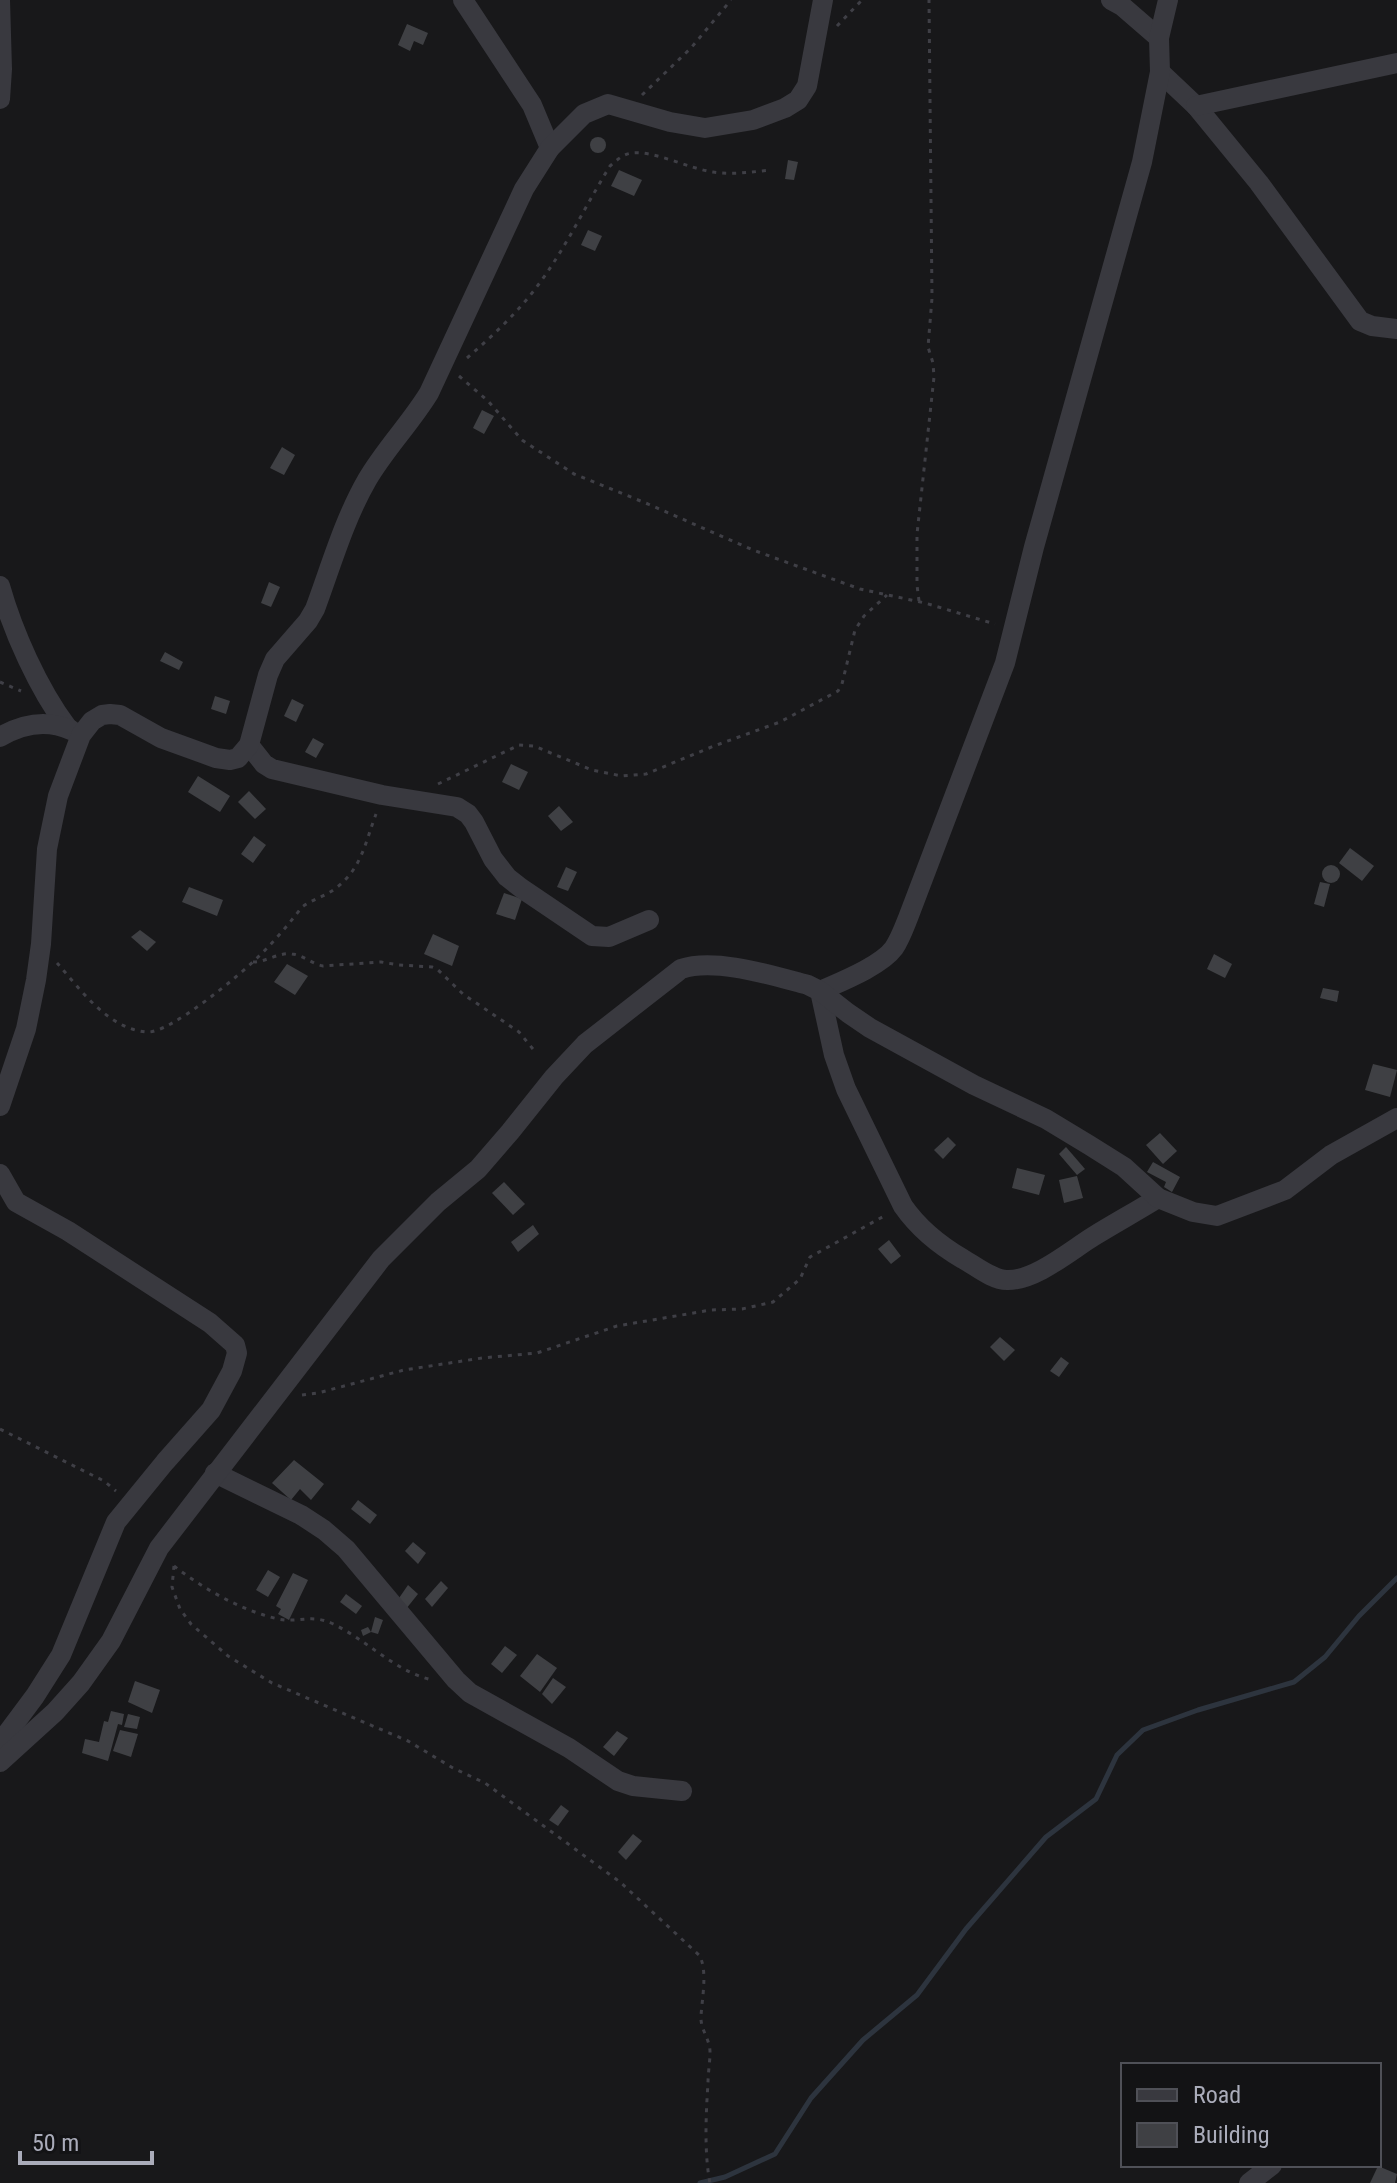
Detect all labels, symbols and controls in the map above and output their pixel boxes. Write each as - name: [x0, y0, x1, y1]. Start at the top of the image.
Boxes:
- legend: [1121, 2063, 1381, 2167]
- text: Road: [1193, 2081, 1241, 2109]
- scale bar: [20, 2115, 152, 2165]
- text: Building: [1193, 2121, 1270, 2149]
- text: 50 m: [32, 2129, 79, 2157]

